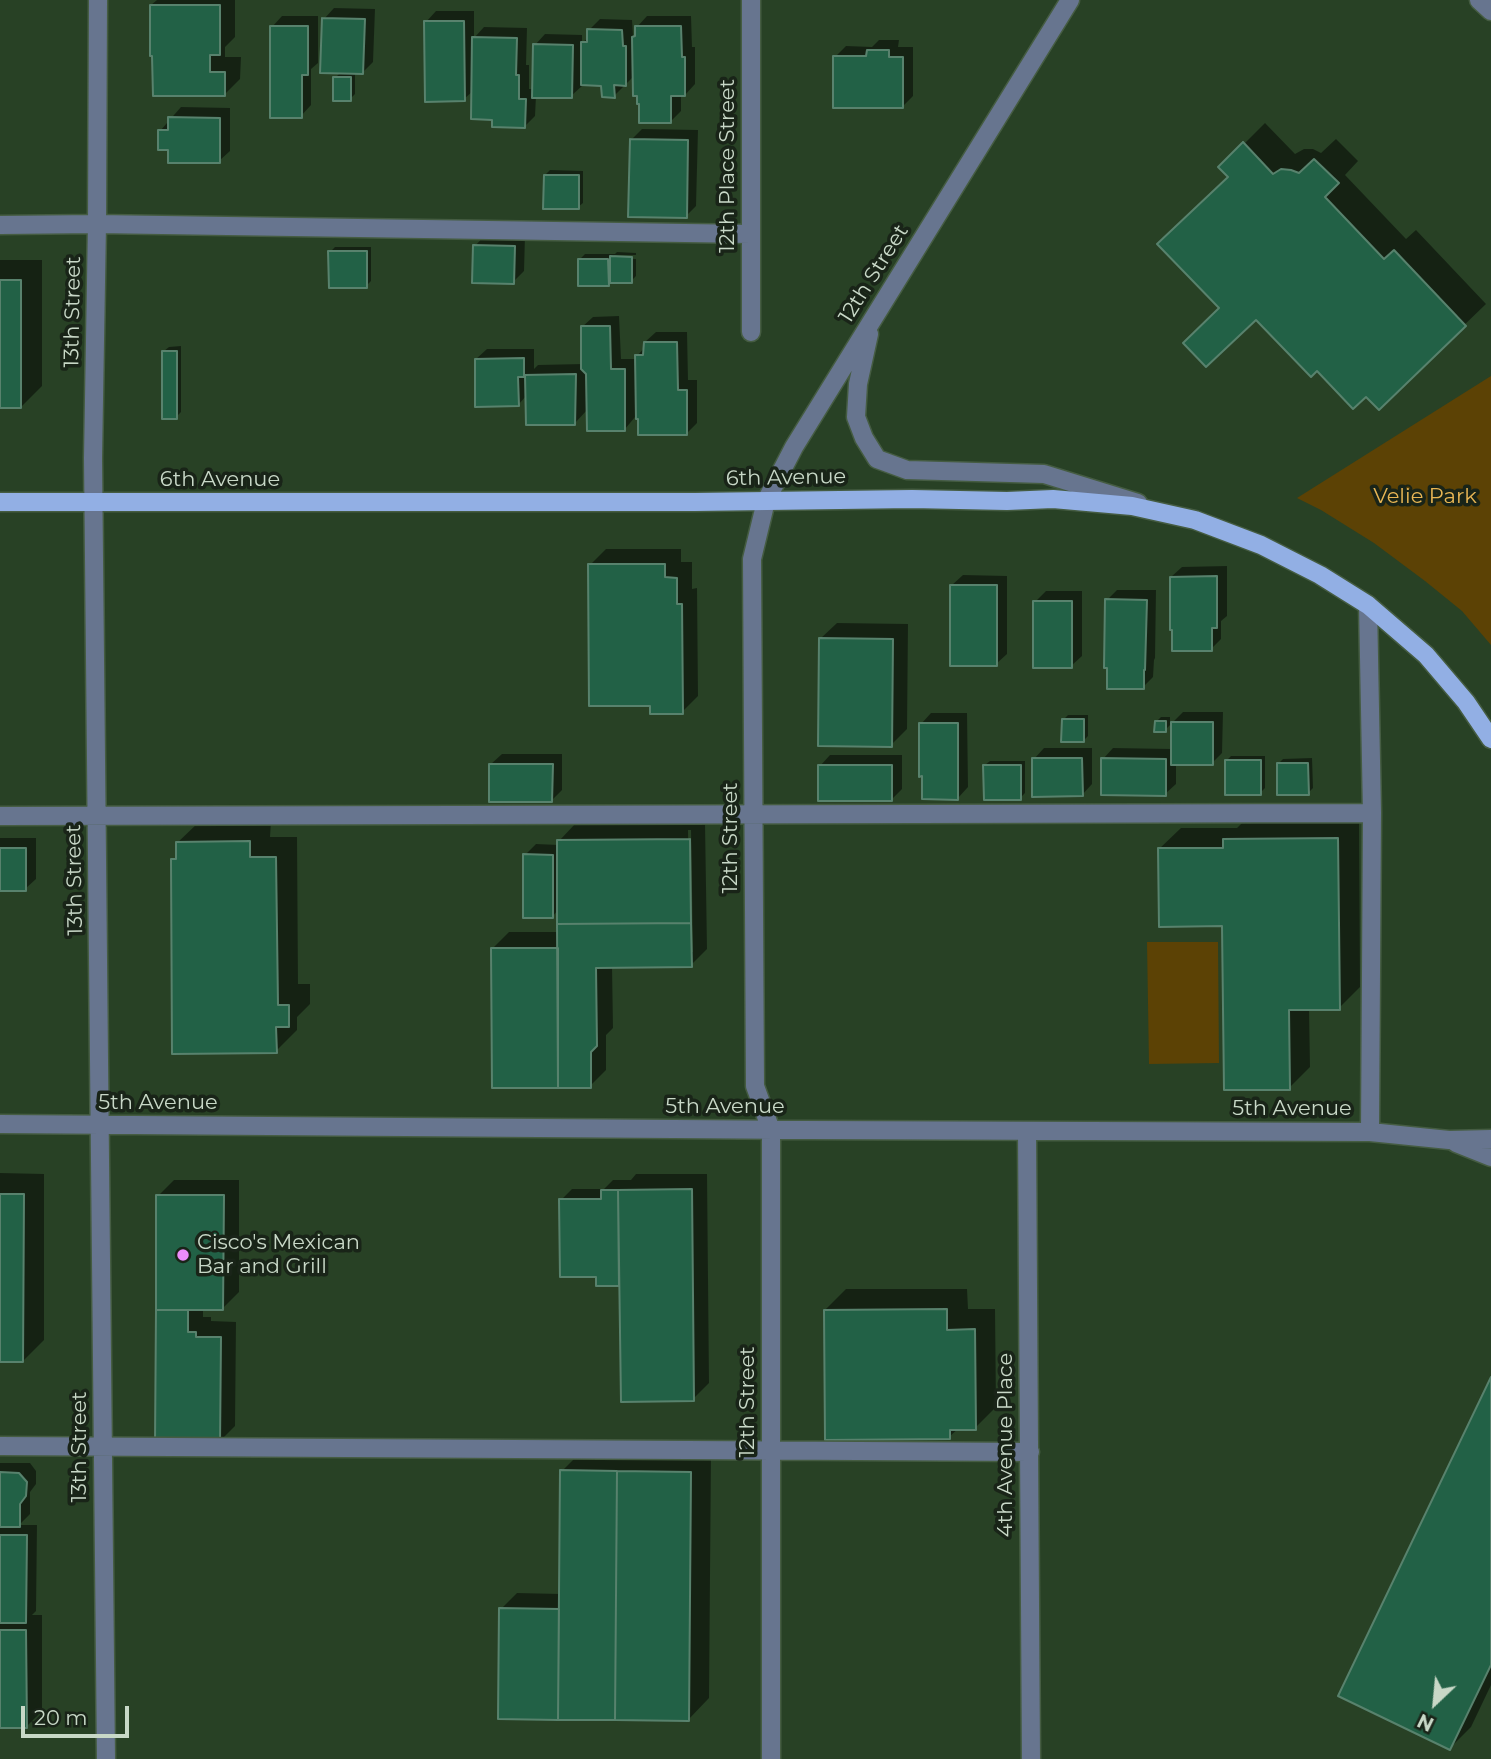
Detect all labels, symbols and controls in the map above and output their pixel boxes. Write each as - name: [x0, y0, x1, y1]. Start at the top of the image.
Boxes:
- street label: 12th Place Street: [715, 79, 741, 253]
- street label: 12th Street: [834, 220, 914, 328]
- street label: 13th Street: [59, 256, 87, 368]
- street label: 6th Avenue: [726, 464, 846, 492]
- street label: 6th Avenue: [160, 467, 280, 493]
- park label: Velie Park: [1373, 484, 1477, 510]
- street label: 12th Street: [718, 782, 744, 894]
- street label: 13th Street: [61, 824, 89, 936]
- street label: 5th Avenue: [98, 1090, 218, 1116]
- street label: 5th Avenue: [665, 1094, 785, 1120]
- street label: 5th Avenue: [1232, 1096, 1352, 1122]
- place label: Cisco's Mexican Bar and Grill: [197, 1230, 360, 1280]
- marker: Cisco's Mexican Bar and Grill: [175, 1247, 191, 1263]
- street label: 12th Street: [735, 1346, 761, 1458]
- street label: 4th Avenue Place: [993, 1353, 1019, 1537]
- street label: 13th Street: [67, 1391, 93, 1503]
- north arrow: [1400, 1668, 1470, 1738]
- scale bar: [24, 1692, 133, 1736]
- text: 20 m: [34, 1705, 88, 1730]
- text: N: [1414, 1709, 1438, 1736]

